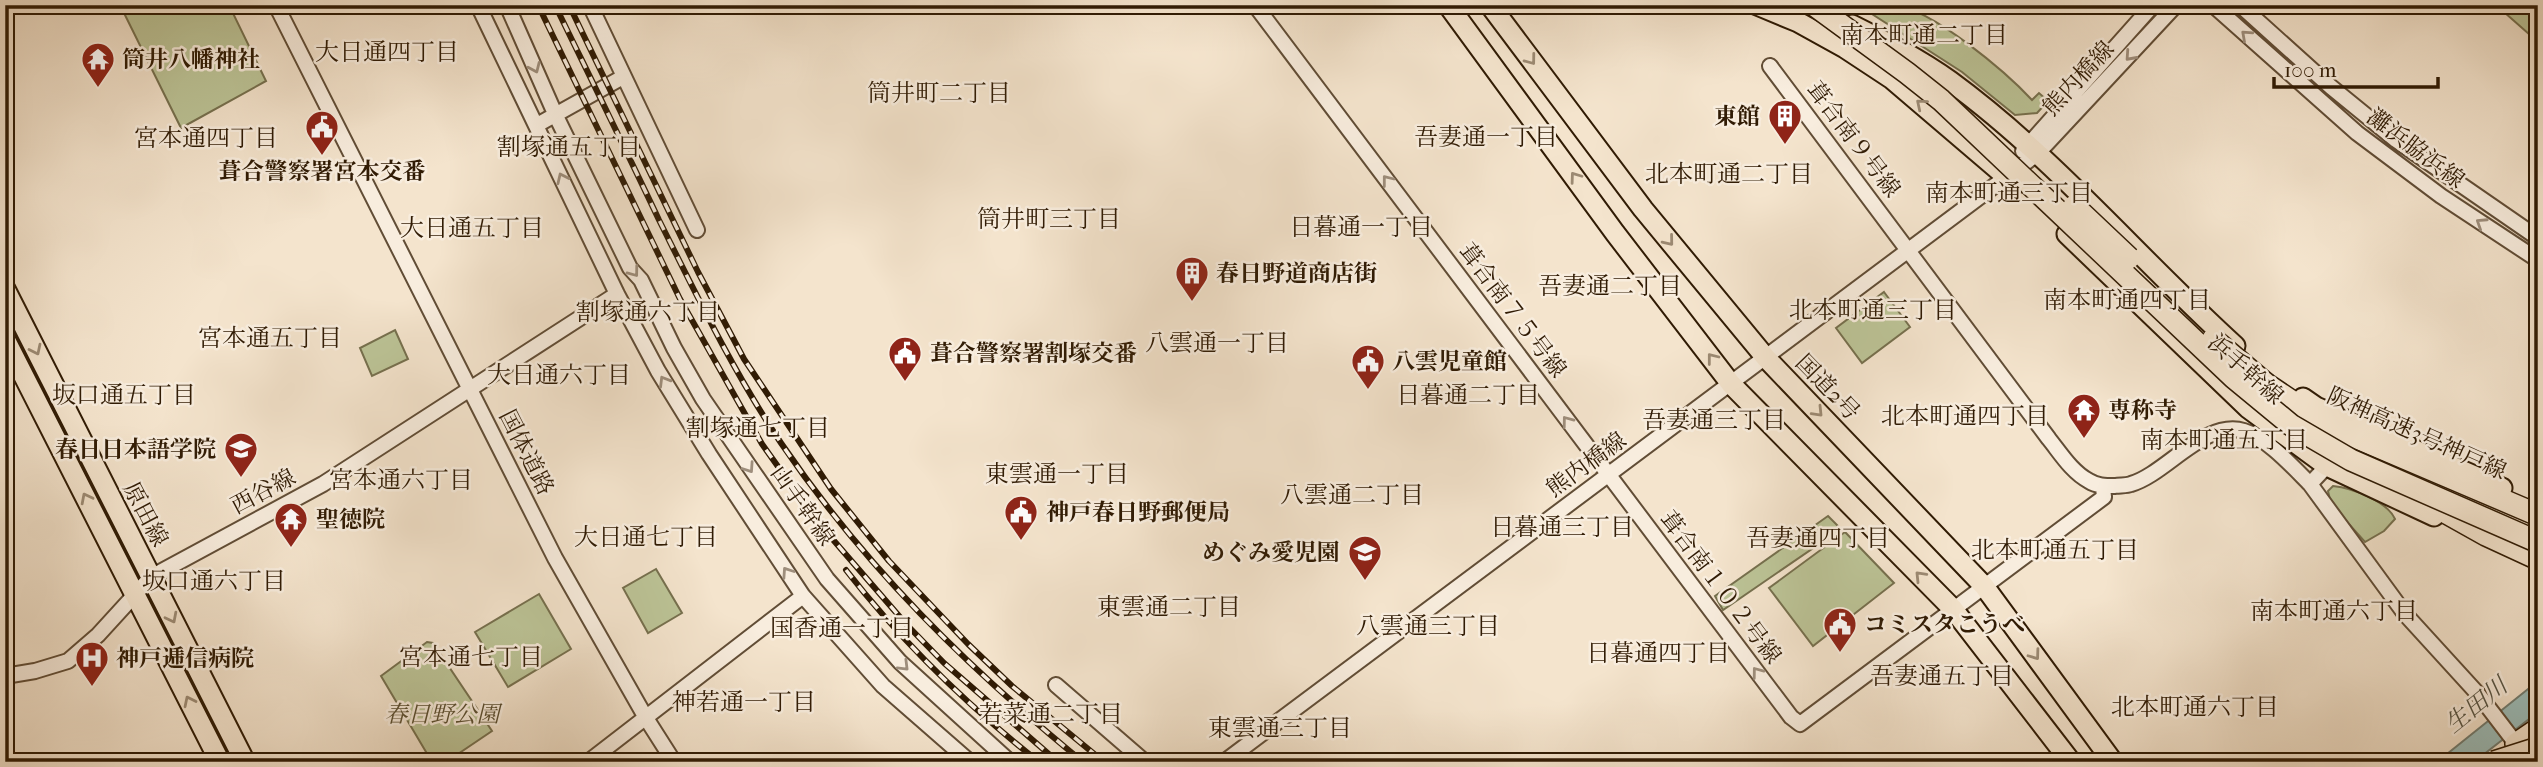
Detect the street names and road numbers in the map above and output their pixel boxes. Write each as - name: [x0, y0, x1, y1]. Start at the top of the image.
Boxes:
- street label: 熊内橋線: [2037, 35, 2120, 121]
- street label: 葺合南９号線: [1801, 76, 1906, 203]
- street label: 灘浜脇浜線: [2362, 103, 2470, 194]
- street label: 葺合南７５号線: [1453, 238, 1572, 383]
- street label: 浜手幹線: [2202, 329, 2289, 410]
- street label: 国道2号: [1790, 349, 1865, 426]
- street label: 阪神高速3号神戸線: [2323, 382, 2511, 485]
- street label: 国体道路: [494, 405, 559, 499]
- street label: 熊内橋線: [1541, 426, 1631, 502]
- street label: 山手幹線: [765, 460, 840, 551]
- street label: 西谷線: [226, 463, 300, 520]
- street label: 原田線: [117, 477, 174, 551]
- street label: 葺合南１０２号線: [1654, 506, 1787, 669]

